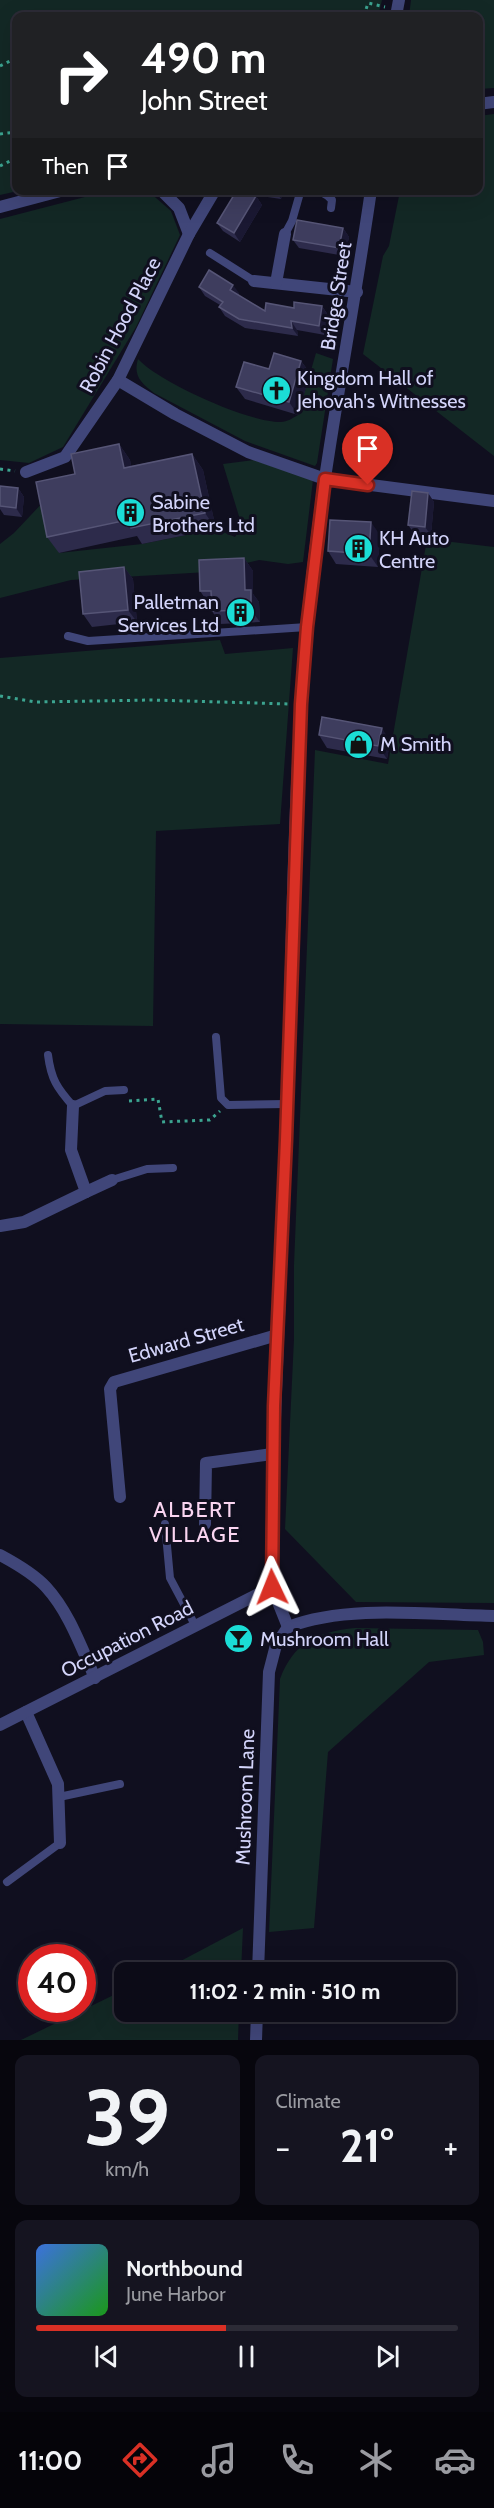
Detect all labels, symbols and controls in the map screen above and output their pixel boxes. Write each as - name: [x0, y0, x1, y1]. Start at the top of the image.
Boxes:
- text: 490 m: [141, 32, 266, 84]
- icon: right: [42, 36, 120, 114]
- text: John Street: [141, 84, 268, 117]
- icon: arrive: [101, 150, 134, 183]
- text: Then: [42, 153, 89, 180]
- street label: Bridge Street: [316, 240, 356, 352]
- street label: Robin Hood Place: [74, 253, 166, 397]
- place label: Kingdom Hall of Jehovah's Witnesses: [296, 366, 466, 413]
- church icon: Kingdom Hall of Jehovah's Witnesses: [260, 374, 292, 406]
- pin: [342, 423, 393, 485]
- icon: arrive: [351, 432, 384, 465]
- place label: Sabine Brothers Ltd: [152, 490, 255, 537]
- building icon: Sabine Brothers Ltd: [115, 497, 147, 529]
- place label: KH Auto Centre: [379, 526, 449, 573]
- building icon: KH Auto Centre: [342, 533, 374, 565]
- place label: Palletman Services Ltd: [117, 590, 219, 637]
- building icon: Palletman Services Ltd: [224, 597, 256, 629]
- shop icon: M Smith: [343, 728, 375, 760]
- place label: M Smith: [380, 732, 452, 756]
- street label: Edward Street: [126, 1312, 247, 1368]
- district label: ALBERT VILLAGE: [149, 1496, 241, 1548]
- position arrow: [240, 1555, 304, 1619]
- street label: Occupation Road: [57, 1595, 197, 1683]
- bar icon: Mushroom Hall: [223, 1623, 255, 1655]
- place label: Mushroom Hall: [260, 1627, 389, 1651]
- street label: Mushroom Lane: [231, 1728, 259, 1866]
- speed limit sign: 40: [18, 1944, 96, 2022]
- text: 11:02 · 2 min · 510 m: [190, 1978, 380, 2005]
- text: 39: [84, 2070, 170, 2165]
- text: Climate: [276, 2089, 341, 2113]
- text: 21°: [340, 2119, 393, 2173]
- text: −: [276, 2127, 290, 2167]
- text: +: [443, 2127, 458, 2167]
- text: km/h: [105, 2157, 149, 2181]
- text: Northbound: [126, 2255, 243, 2282]
- text: June Harbor: [126, 2282, 226, 2306]
- icon: previous: [90, 2340, 123, 2373]
- icon: pause: [230, 2340, 263, 2373]
- icon: next: [371, 2340, 404, 2373]
- icon: directions: [119, 2439, 161, 2481]
- icon: music: [198, 2439, 240, 2481]
- icon: phone: [276, 2439, 318, 2481]
- icon: climate: [355, 2439, 397, 2481]
- icon: car: [434, 2439, 476, 2481]
- text: 11:00: [18, 2444, 82, 2477]

